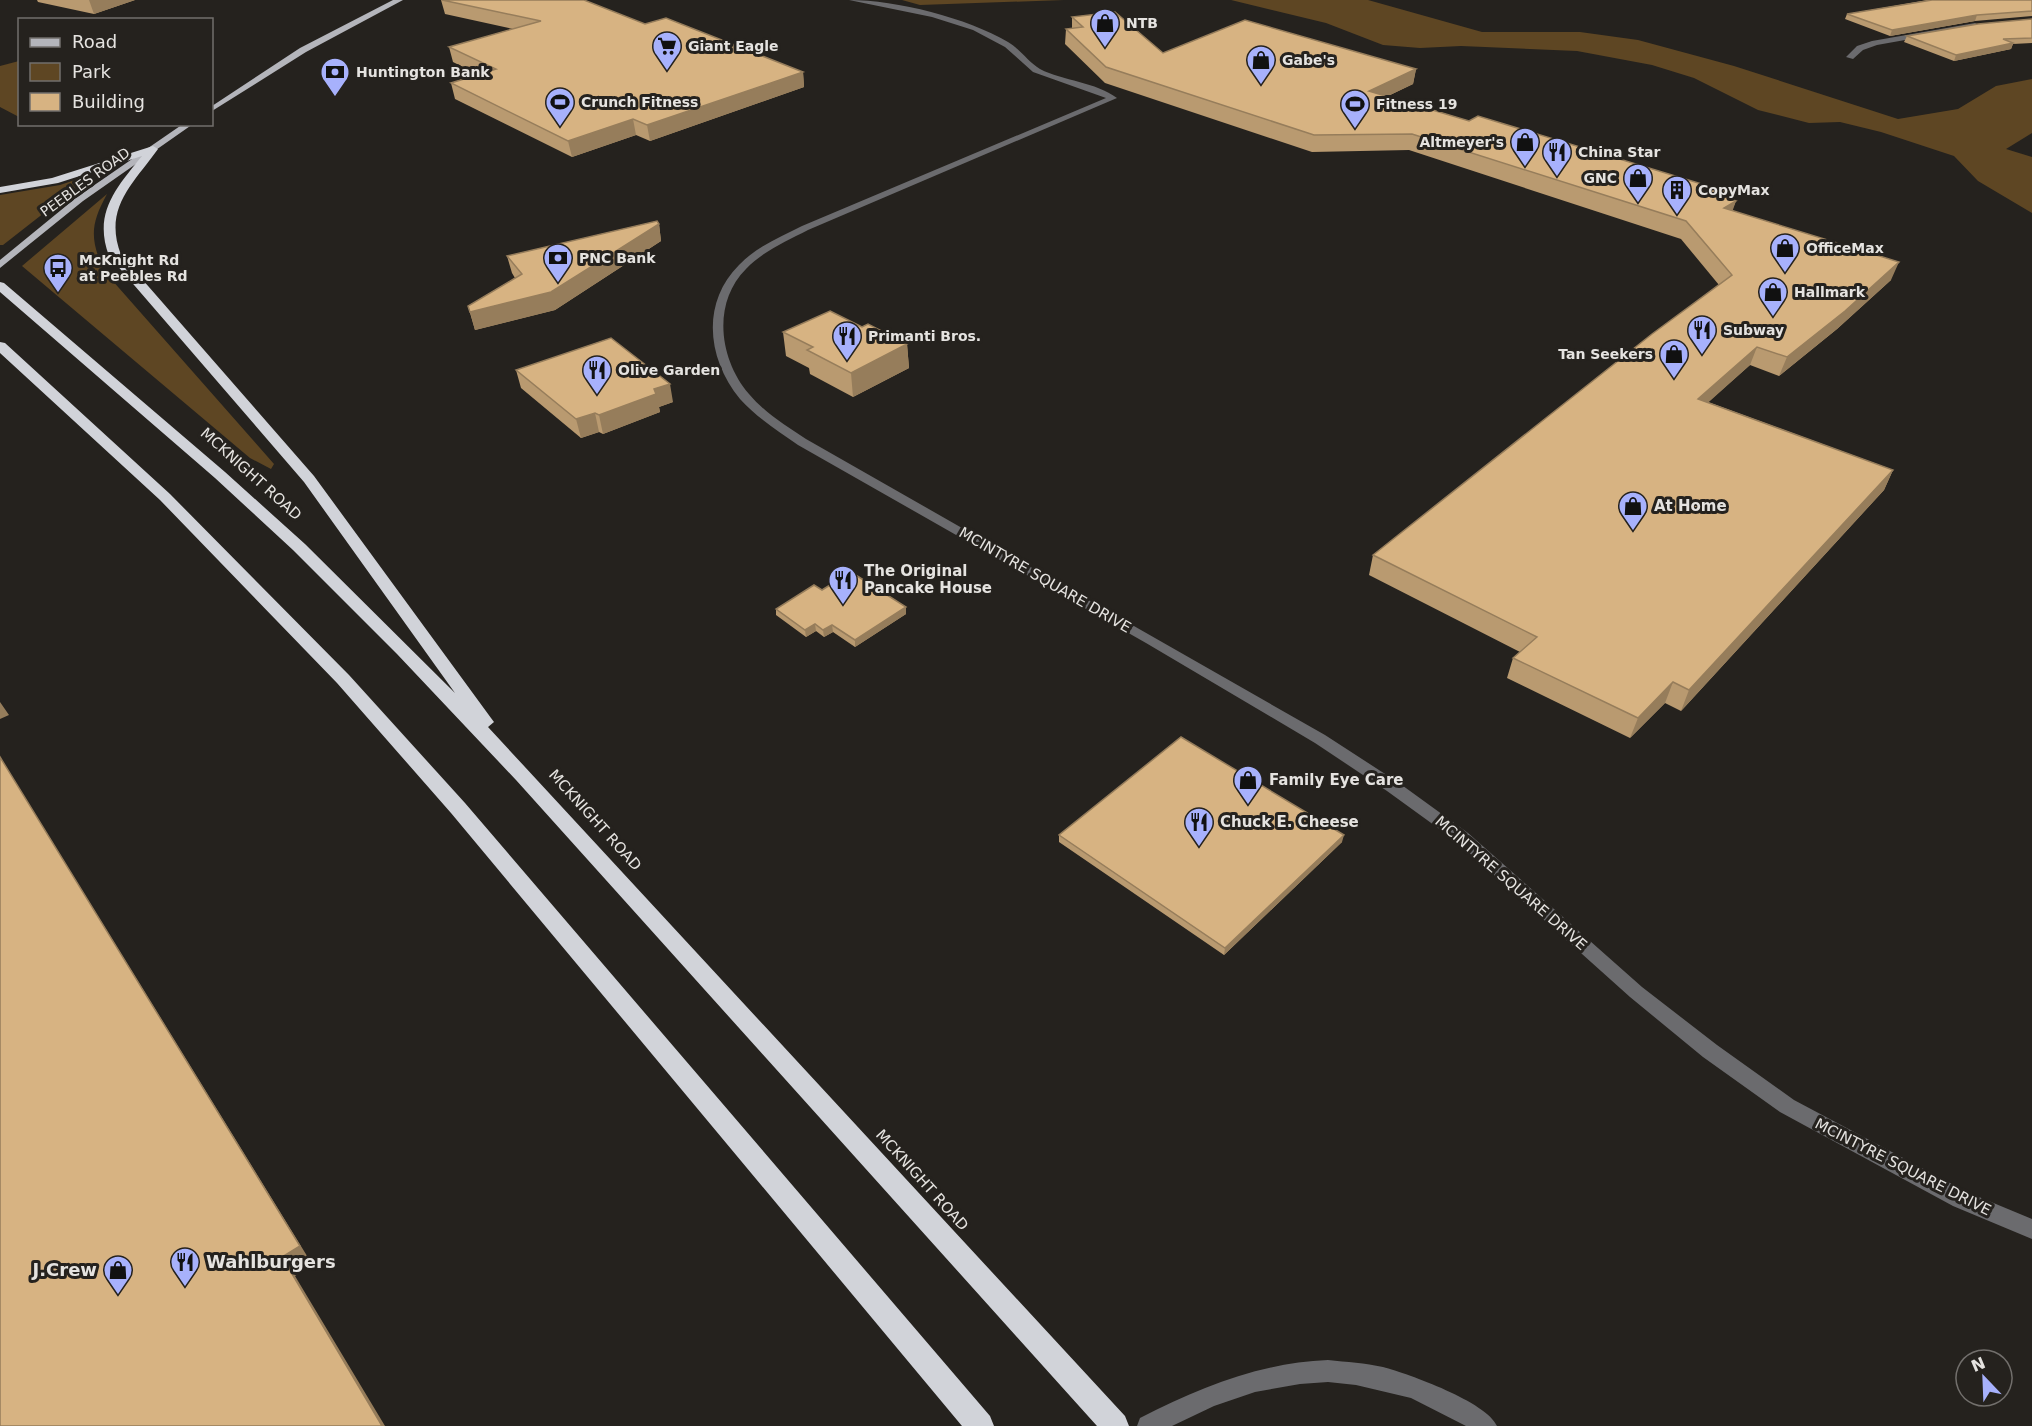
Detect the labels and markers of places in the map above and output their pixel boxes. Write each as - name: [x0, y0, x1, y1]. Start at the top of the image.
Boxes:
- shop icon: NTB: [1089, 7, 1121, 49]
- place label: NTB: [1126, 15, 1158, 31]
- supermarket icon: Giant Eagle: [651, 30, 683, 72]
- place label: Giant Eagle: [688, 38, 779, 54]
- shop icon: Gabe's: [1245, 44, 1277, 86]
- place label: Gabe's: [1282, 52, 1335, 68]
- bank icon: Huntington Bank: [319, 56, 351, 98]
- place label: Huntington Bank: [356, 64, 490, 80]
- sports icon: Crunch Fitness: [544, 86, 576, 128]
- sports icon: Fitness 19: [1339, 88, 1371, 130]
- place label: Crunch Fitness: [581, 94, 698, 110]
- place label: Fitness 19: [1376, 96, 1458, 112]
- shop icon: Altmeyer's: [1509, 126, 1541, 168]
- place label: Altmeyer's: [1419, 134, 1504, 150]
- restaurant icon: China Star: [1541, 136, 1573, 178]
- place label: China Star: [1578, 144, 1661, 160]
- shop icon: GNC: [1622, 162, 1654, 204]
- place label: GNC: [1584, 170, 1617, 186]
- building icon: CopyMax: [1661, 174, 1693, 216]
- place label: CopyMax: [1698, 182, 1769, 198]
- shop icon: OfficeMax: [1769, 232, 1801, 274]
- place label: OfficeMax: [1806, 240, 1884, 256]
- bank icon: PNC Bank: [542, 242, 574, 284]
- place label: PNC Bank: [579, 250, 656, 266]
- bus stop icon: McKnight Rd at Peebles Rd: [42, 252, 74, 294]
- place label: McKnight Rd at Peebles Rd: [79, 252, 188, 284]
- shop icon: Hallmark: [1757, 276, 1789, 318]
- place label: Hallmark: [1794, 284, 1866, 300]
- restaurant icon: Subway: [1686, 314, 1718, 356]
- restaurant icon: Primanti Bros.: [831, 320, 863, 362]
- place label: Subway: [1723, 322, 1784, 338]
- place label: Primanti Bros.: [868, 328, 981, 344]
- shop icon: Tan Seekers: [1658, 338, 1690, 380]
- place label: Tan Seekers: [1558, 346, 1653, 362]
- restaurant icon: Olive Garden: [581, 354, 613, 396]
- place label: Olive Garden: [618, 362, 720, 378]
- shop icon: At Home: [1617, 490, 1649, 532]
- place label: At Home: [1654, 497, 1727, 515]
- place label: The Original Pancake House: [864, 562, 992, 597]
- restaurant icon: The Original Pancake House: [827, 564, 859, 606]
- shop icon: Family Eye Care: [1232, 764, 1264, 806]
- place label: Family Eye Care: [1269, 771, 1404, 789]
- restaurant icon: Chuck E. Cheese: [1183, 806, 1215, 848]
- place label: Chuck E. Cheese: [1220, 813, 1359, 831]
- restaurant icon: Wahlburgers: [169, 1246, 201, 1288]
- place label: Wahlburgers: [206, 1251, 336, 1272]
- shop icon: J.Crew: [102, 1254, 134, 1296]
- place label: J.Crew: [31, 1259, 97, 1280]

